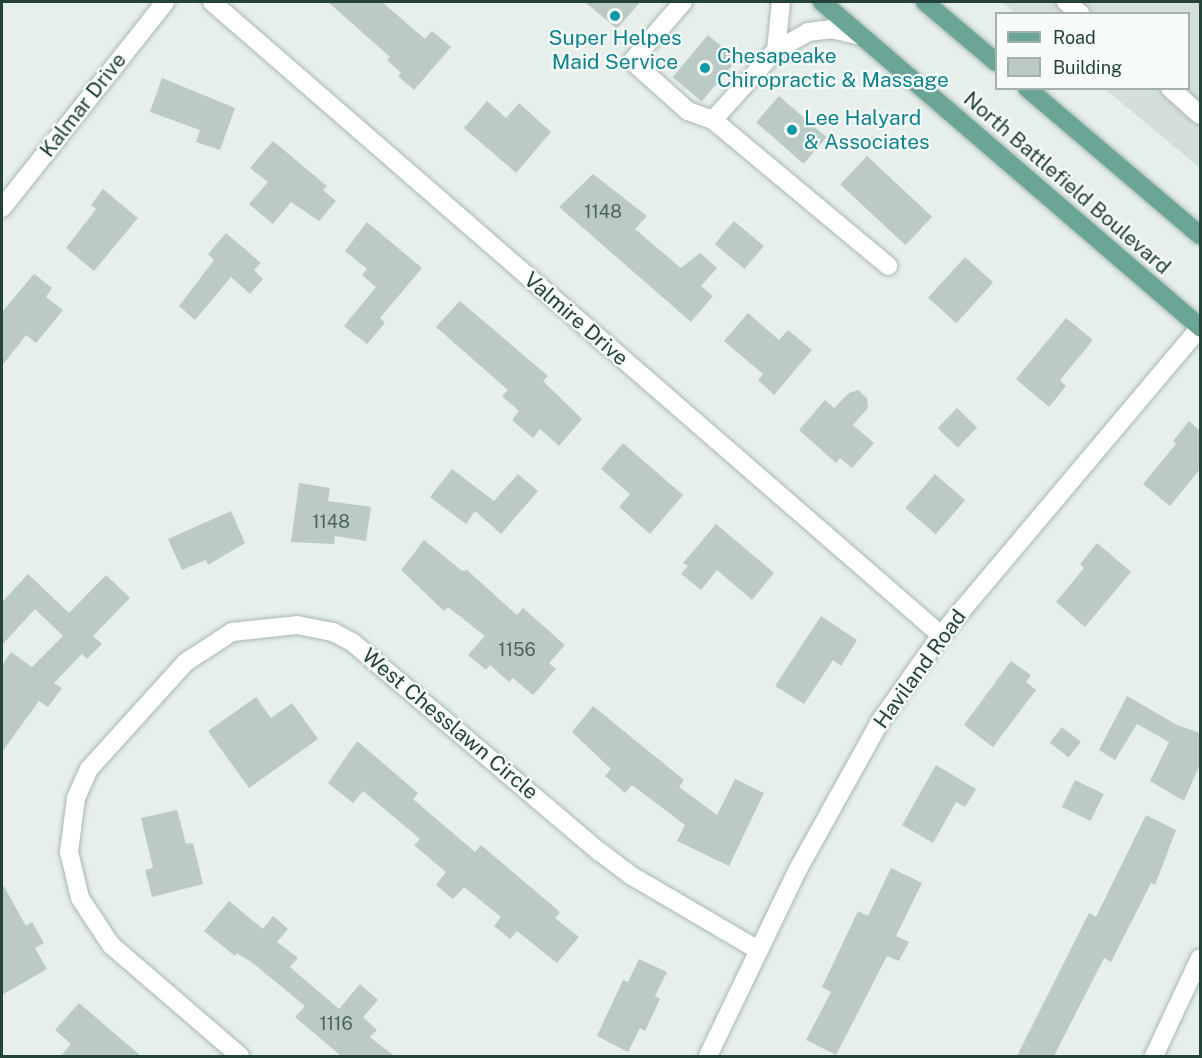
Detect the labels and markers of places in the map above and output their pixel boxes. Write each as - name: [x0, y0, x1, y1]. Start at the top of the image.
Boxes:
- marker: Super Helpes Maid Service: [608, 9, 622, 23]
- place label: Super Helpes Maid Service: [548, 25, 682, 75]
- place label: Chesapeake Chiropractic & Massage: [717, 43, 949, 93]
- marker: Chesapeake Chiropractic & Massage: [698, 61, 712, 75]
- place label: Lee Halyard & Associates: [804, 105, 930, 155]
- marker: Lee Halyard & Associates: [785, 123, 799, 137]

